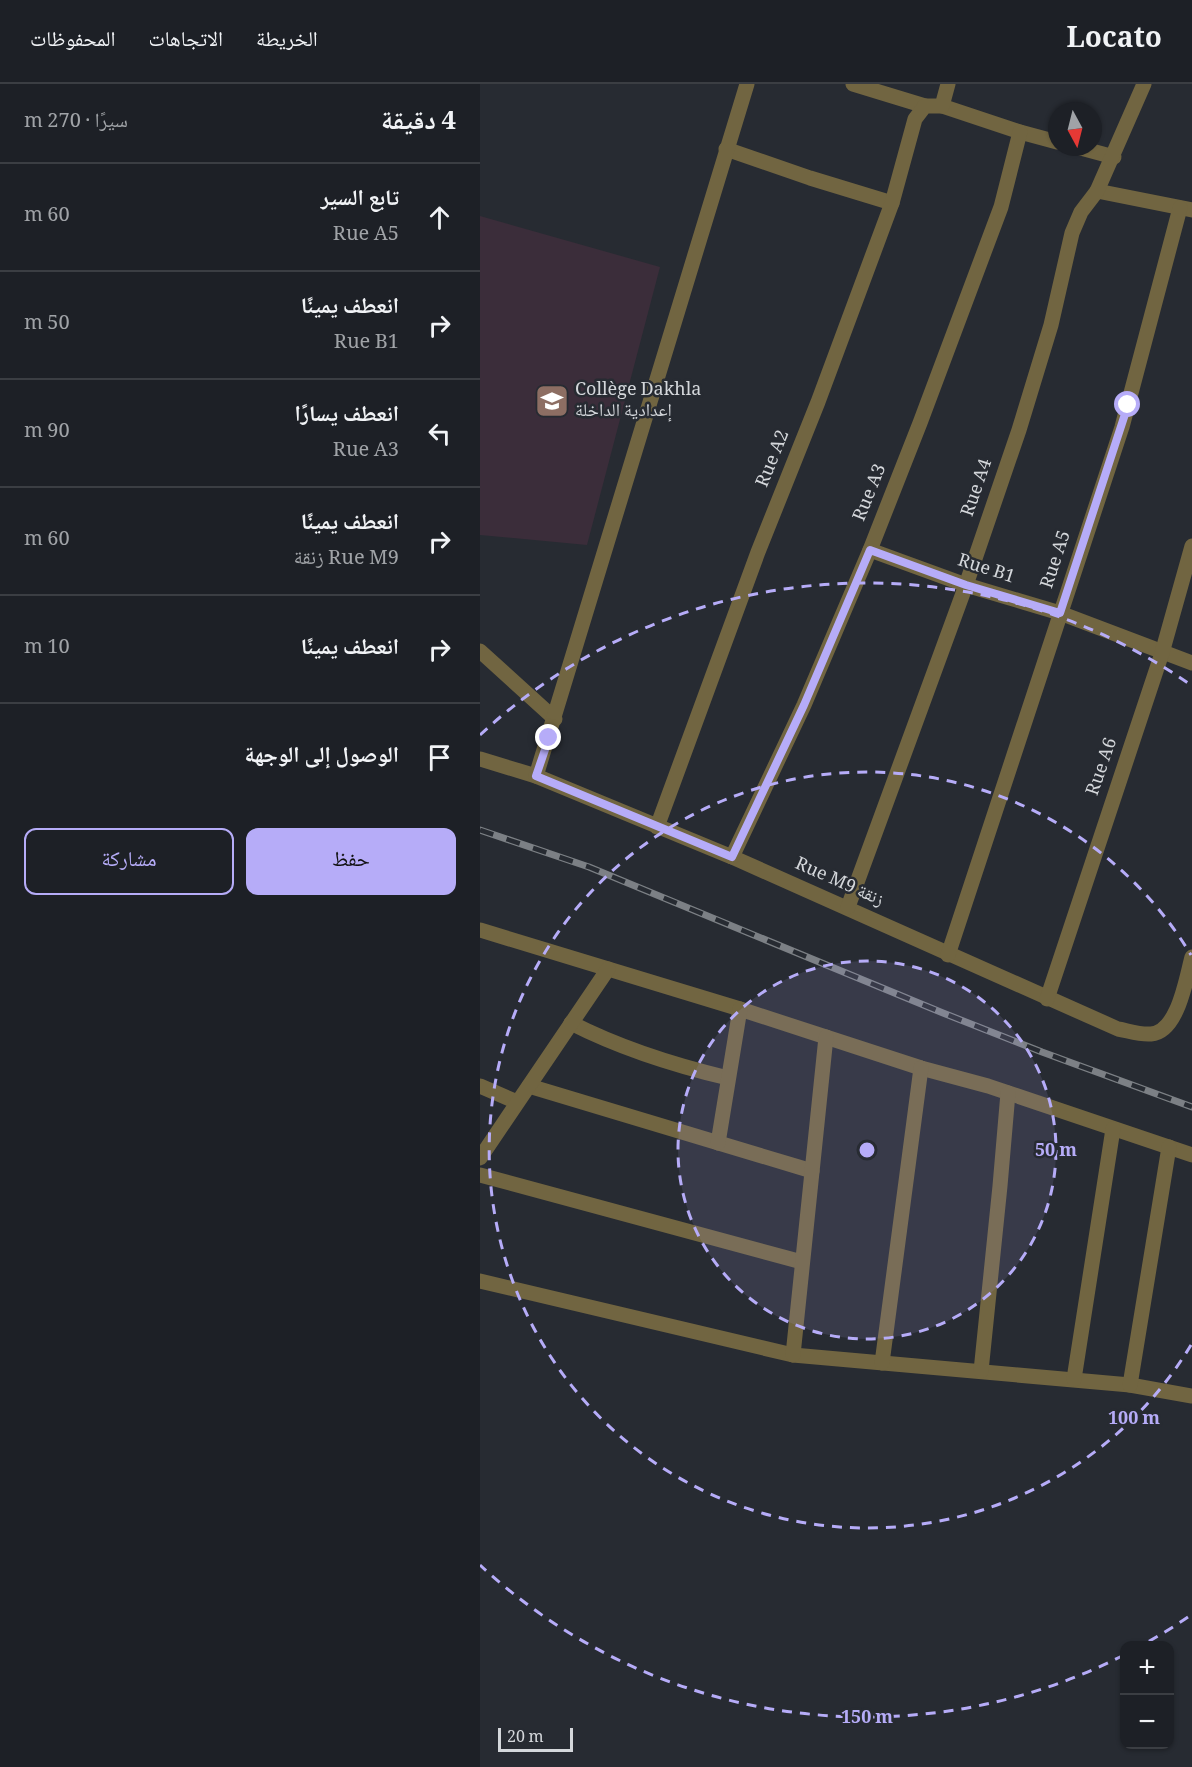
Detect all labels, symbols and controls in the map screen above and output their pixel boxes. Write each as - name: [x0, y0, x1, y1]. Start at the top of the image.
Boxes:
- text: Locato: [1066, 17, 1162, 65]
- text: المحفوظات: [30, 24, 115, 59]
- text: الاتجاهات: [148, 24, 223, 59]
- text: الخريطة: [256, 24, 318, 59]
- text: 4 دقيقة: [381, 101, 456, 145]
- north arrow: [1048, 102, 1102, 156]
- text: سيرًا · 270 m: [24, 106, 128, 140]
- text: تابع السير: [321, 181, 399, 219]
- text: 60 m: [24, 200, 70, 234]
- icon: ahead: [423, 201, 456, 234]
- text: Rue A5: [333, 219, 399, 253]
- text: انعطف يمينًا: [301, 289, 399, 327]
- text: 50 m: [24, 308, 70, 342]
- icon: right: [423, 309, 456, 342]
- text: Rue B1: [334, 327, 399, 361]
- place label: Collège Dakhla إعدادية الداخلة: [575, 376, 701, 427]
- school or university icon: Collège Dakhla إعدادية الداخلة: [534, 383, 570, 419]
- route start: [1114, 391, 1140, 417]
- text: انعطف يسارًا: [294, 397, 399, 435]
- text: 90 m: [24, 416, 70, 450]
- icon: left: [423, 417, 456, 450]
- street label: Rue A2: [749, 426, 799, 492]
- text: Rue A3: [333, 435, 399, 469]
- street label: Rue A4: [954, 455, 1002, 521]
- street label: Rue A3: [846, 460, 896, 526]
- text: انعطف يمينًا: [301, 505, 399, 543]
- text: 60 m: [24, 524, 70, 558]
- icon: right: [423, 525, 456, 558]
- street label: Rue A5: [1034, 527, 1080, 593]
- text: Rue M9 زنقة: [294, 543, 399, 577]
- street label: Rue B1: [953, 547, 1019, 593]
- text: انعطف يمينًا: [301, 630, 399, 668]
- text: 10 m: [24, 632, 70, 666]
- icon: right: [423, 633, 456, 666]
- route end: [535, 724, 561, 750]
- street label: Rue A6: [1079, 734, 1127, 800]
- text: الوصول إلى الوجهة: [245, 738, 399, 776]
- icon: arrive: [423, 741, 456, 774]
- button: مشاركة: [24, 828, 234, 895]
- button: حفظ: [246, 828, 456, 895]
- street label: Rue M9 زنقة: [790, 850, 888, 916]
- text: 50 m: [1035, 1137, 1077, 1167]
- centre of rings: [857, 1140, 877, 1160]
- text: 100 m: [1108, 1405, 1160, 1435]
- map controls: [1120, 1641, 1174, 1749]
- button: +: [1120, 1641, 1174, 1695]
- button: −: [1120, 1695, 1174, 1749]
- text: 150 m: [841, 1704, 893, 1734]
- scale bar: [498, 1725, 573, 1752]
- text: 20 m: [507, 1725, 544, 1752]

